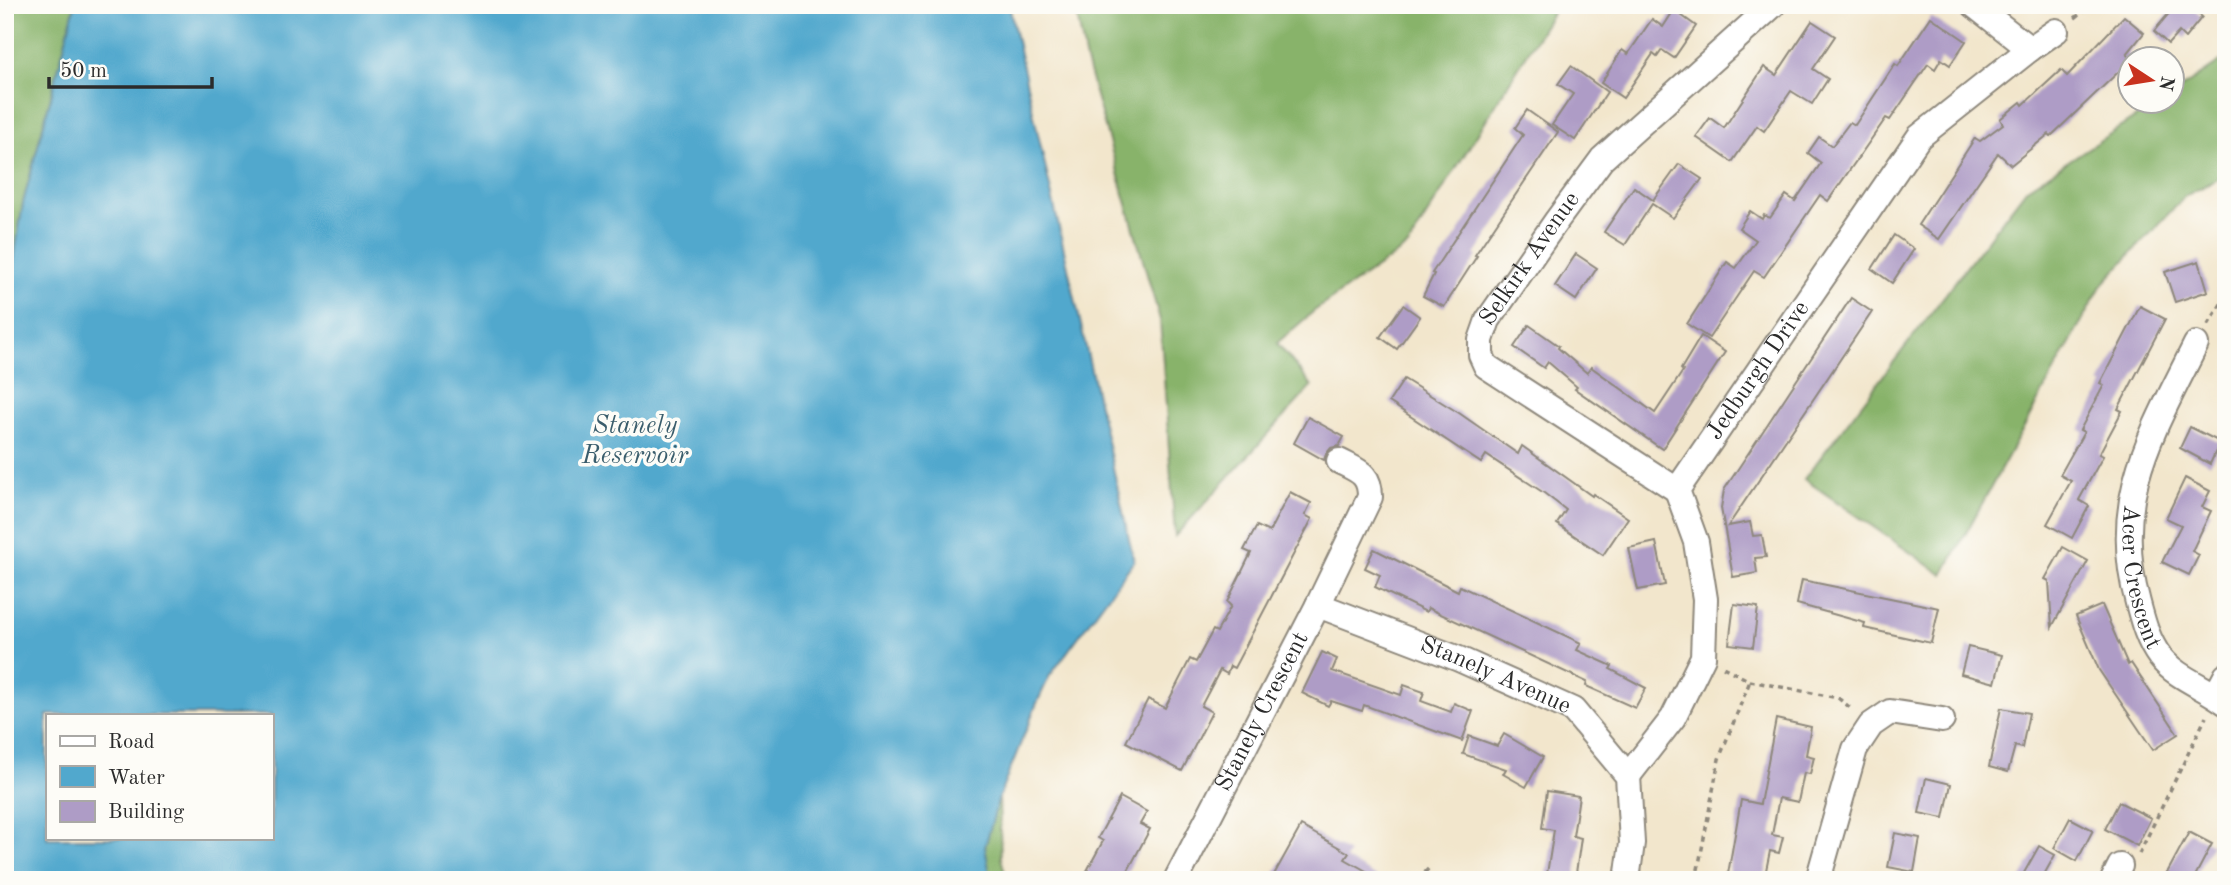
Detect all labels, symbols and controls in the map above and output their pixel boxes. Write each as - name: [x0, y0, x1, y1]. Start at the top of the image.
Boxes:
- scale bar: [49, 46, 212, 90]
- north arrow: [2116, 46, 2186, 116]
- text: 50 m: [60, 61, 107, 82]
- text: N: [2154, 74, 2176, 93]
- street label: Selkirk Avenue: [1476, 188, 1585, 330]
- street label: Jedburgh Drive: [1703, 297, 1814, 444]
- water label: Stanely Reservoir: [581, 413, 689, 469]
- street label: Acer Crescent: [2117, 504, 2165, 654]
- street label: Stanely Crescent: [1212, 629, 1314, 796]
- street label: Stanely Avenue: [1417, 633, 1574, 719]
- legend: [46, 714, 273, 840]
- text: Road: [108, 732, 155, 753]
- text: Water: [108, 768, 165, 789]
- text: Building: [108, 802, 185, 823]

